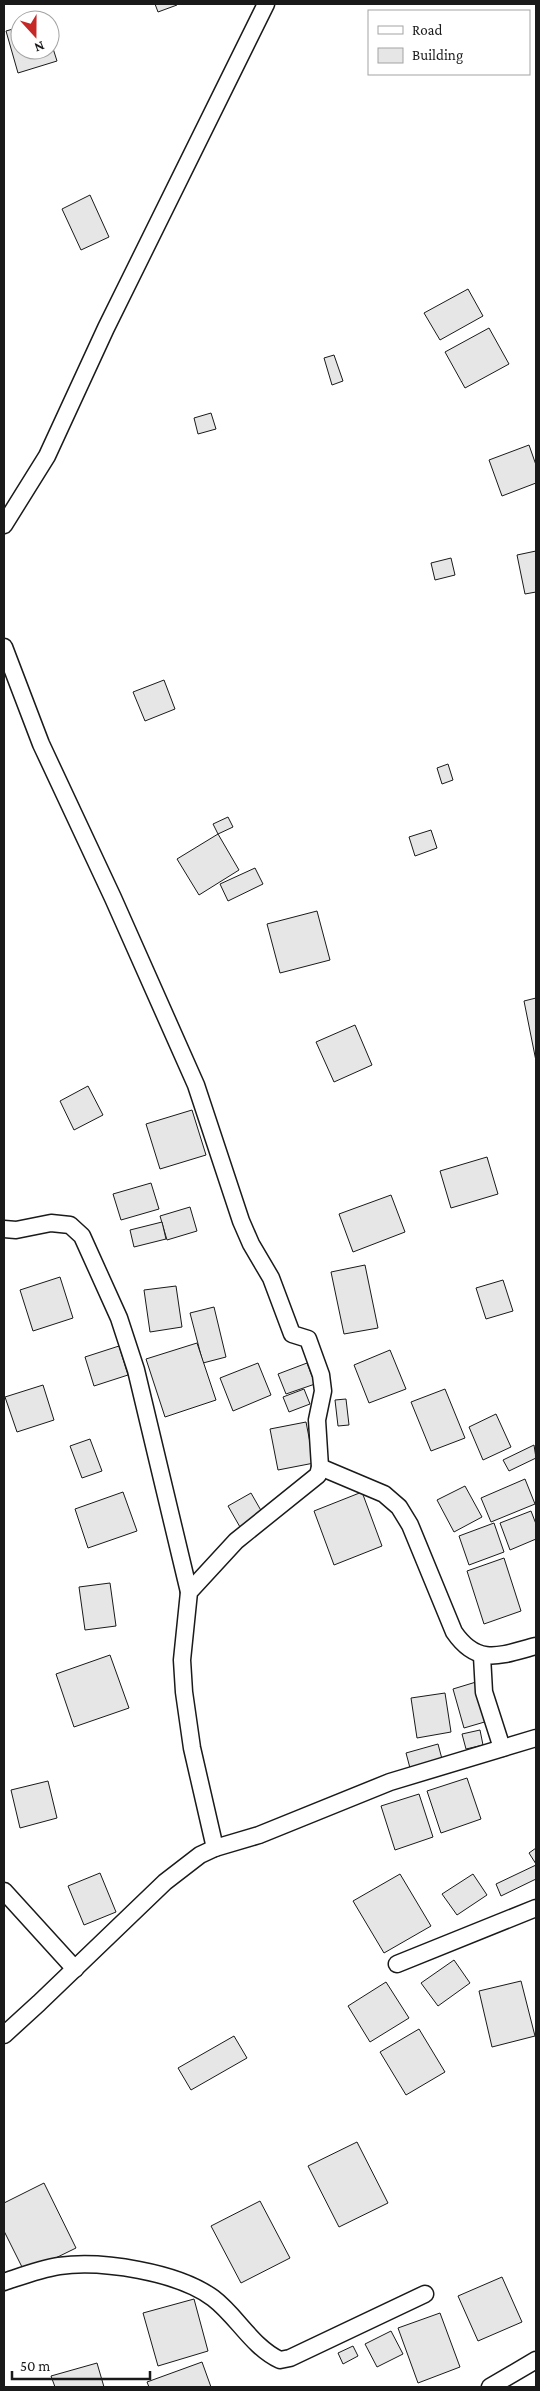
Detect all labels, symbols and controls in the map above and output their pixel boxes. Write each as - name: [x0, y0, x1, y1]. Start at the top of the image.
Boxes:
- north arrow: [10, 10, 60, 60]
- legend: [368, 10, 530, 75]
- text: Road: [412, 22, 443, 38]
- text: N: [32, 38, 47, 56]
- text: Building: [412, 47, 463, 64]
- scale bar: [12, 2348, 150, 2380]
- text: 50 m: [20, 2358, 50, 2374]

